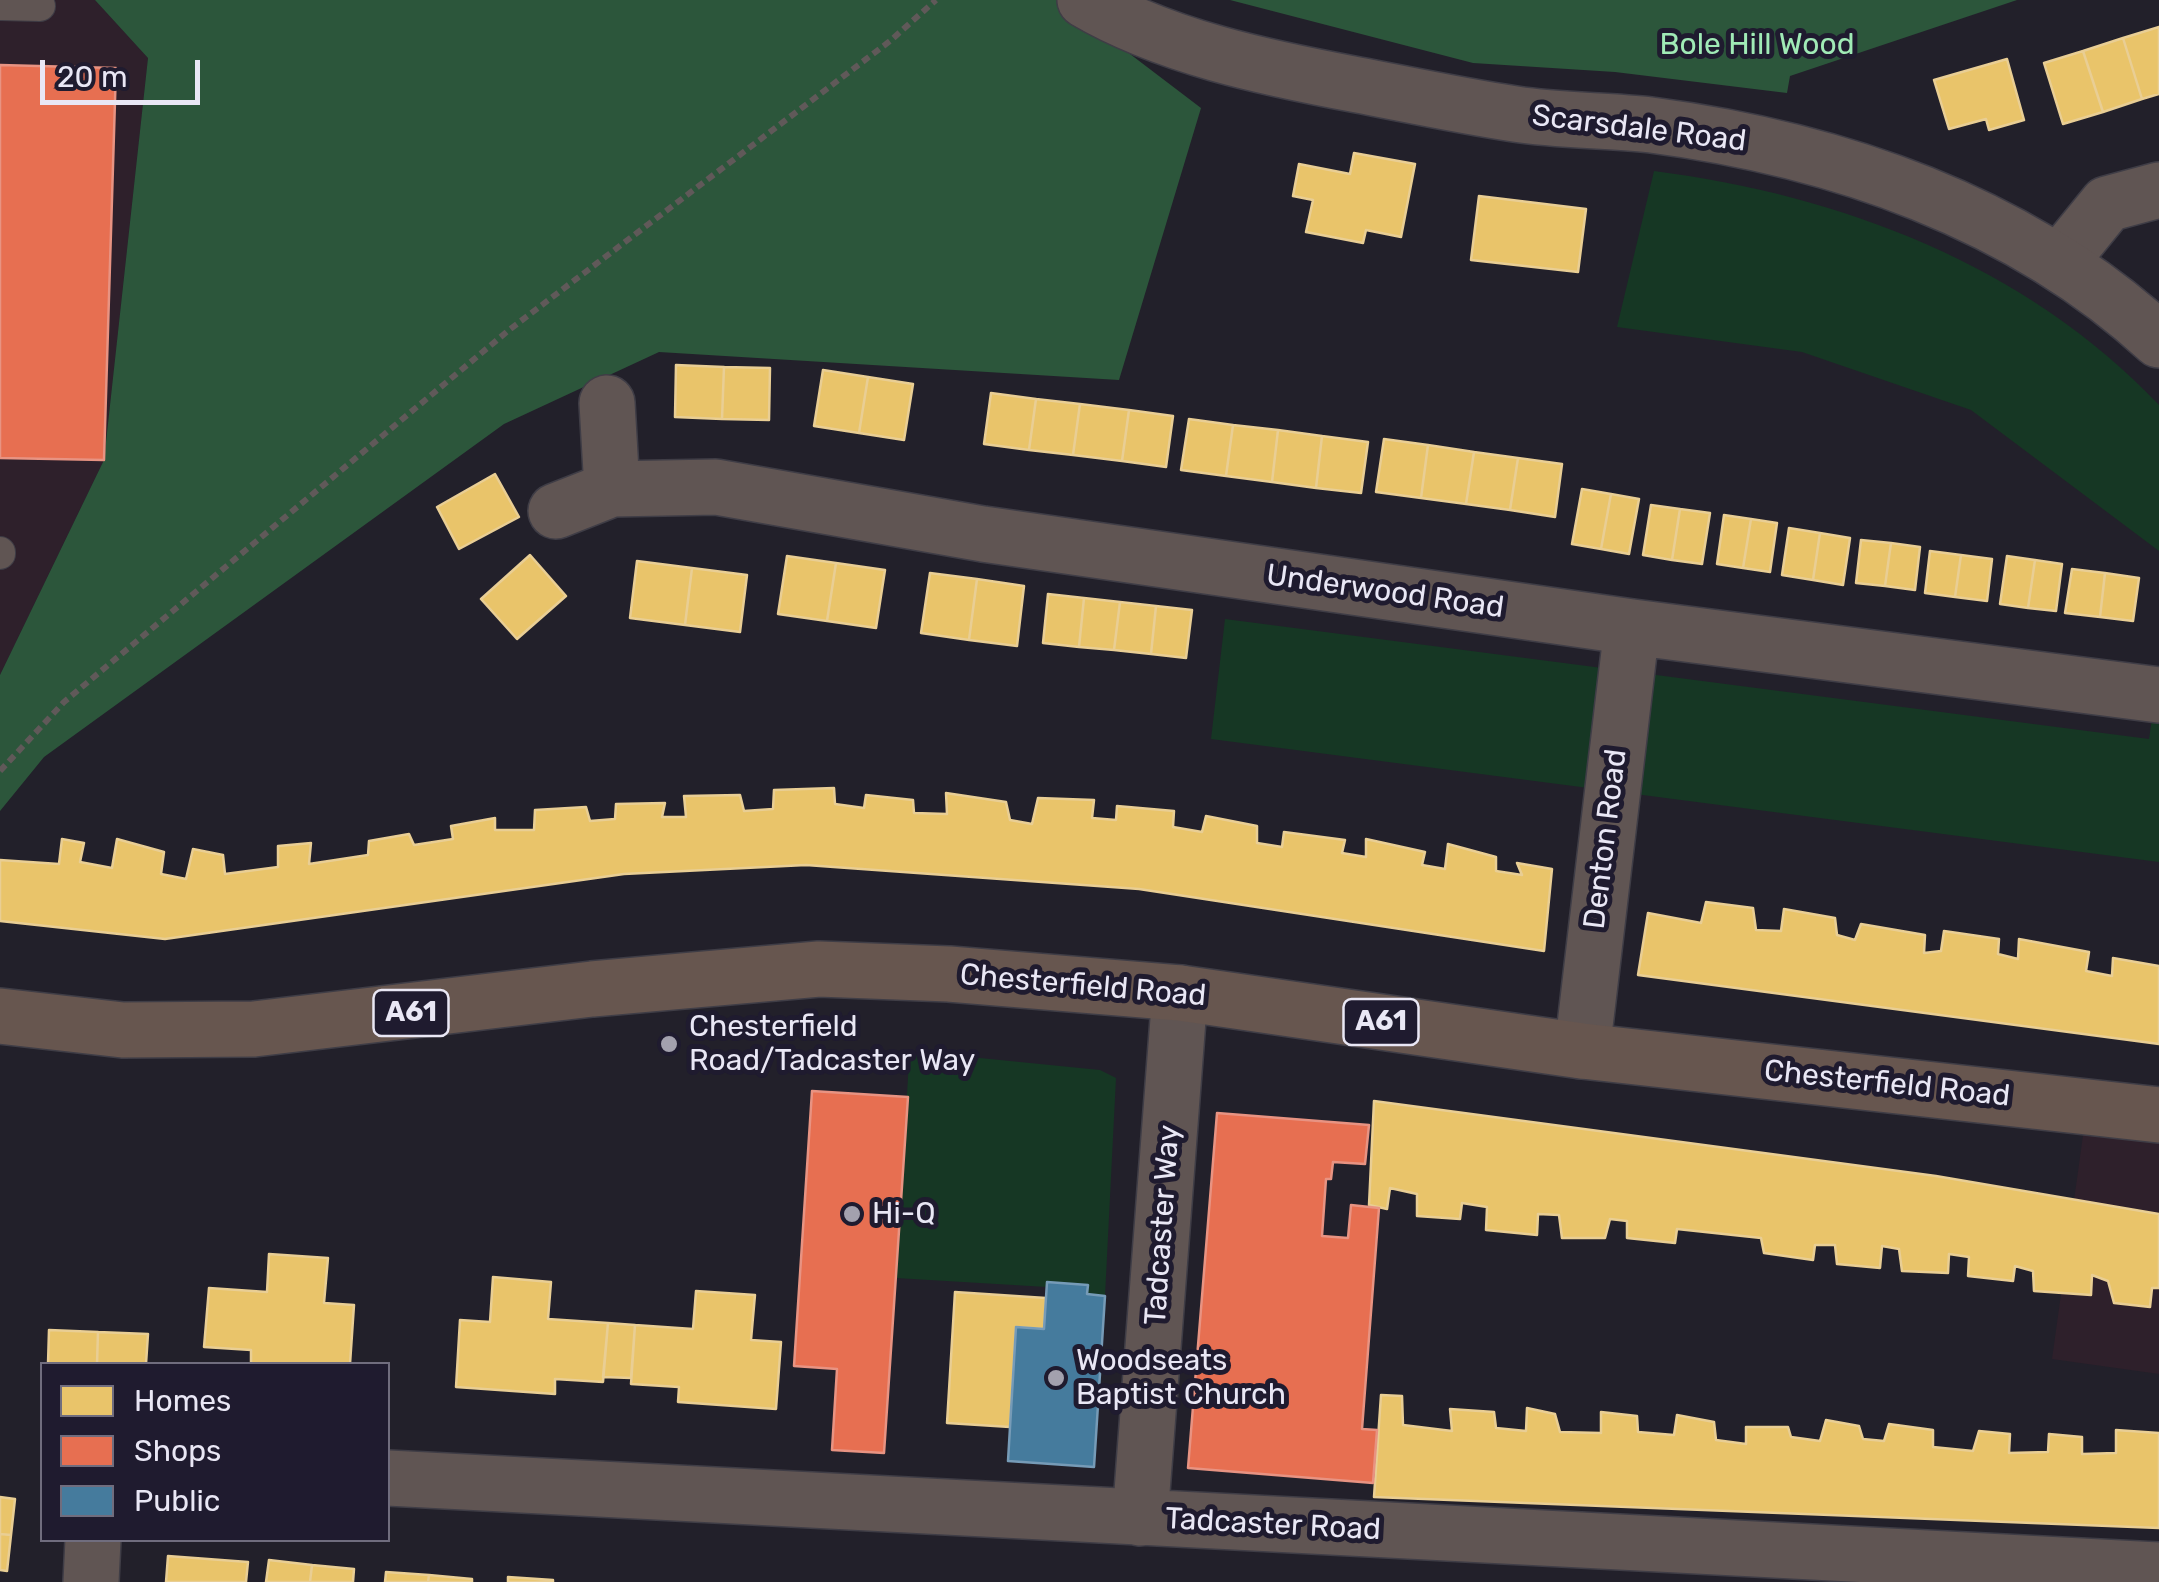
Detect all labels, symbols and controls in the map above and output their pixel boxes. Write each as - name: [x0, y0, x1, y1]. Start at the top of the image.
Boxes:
- park label: Bole Hill Wood: [1659, 27, 1855, 63]
- scale bar: [45, 40, 205, 102]
- text: 20 m: [57, 59, 128, 95]
- street label: Scarsdale Road: [1530, 98, 1748, 160]
- street label: Underwood Road: [1264, 557, 1506, 627]
- street label: Denton Road: [1577, 747, 1635, 931]
- street label: Chesterfield Road: [958, 957, 1208, 1015]
- road number: A61: [374, 990, 448, 1036]
- road number: A61: [1344, 999, 1418, 1045]
- place label: Chesterfield Road/Tadcaster Way: [689, 1009, 975, 1080]
- marker: Chesterfield Road/Tadcaster Way: [658, 1033, 680, 1055]
- street label: Chesterfield Road: [1762, 1053, 2012, 1115]
- street label: Tadcaster Way: [1138, 1124, 1188, 1326]
- place label: Hi-Q: [872, 1196, 936, 1232]
- marker: Hi-Q: [841, 1203, 863, 1225]
- place label: Woodseats Baptist Church: [1076, 1343, 1286, 1414]
- legend: [40, 1362, 390, 1542]
- marker: Woodseats Baptist Church: [1045, 1367, 1067, 1389]
- text: Homes: [134, 1383, 231, 1419]
- text: Shops: [134, 1433, 221, 1469]
- text: Public: [134, 1483, 220, 1519]
- street label: Tadcaster Road: [1164, 1501, 1382, 1549]

